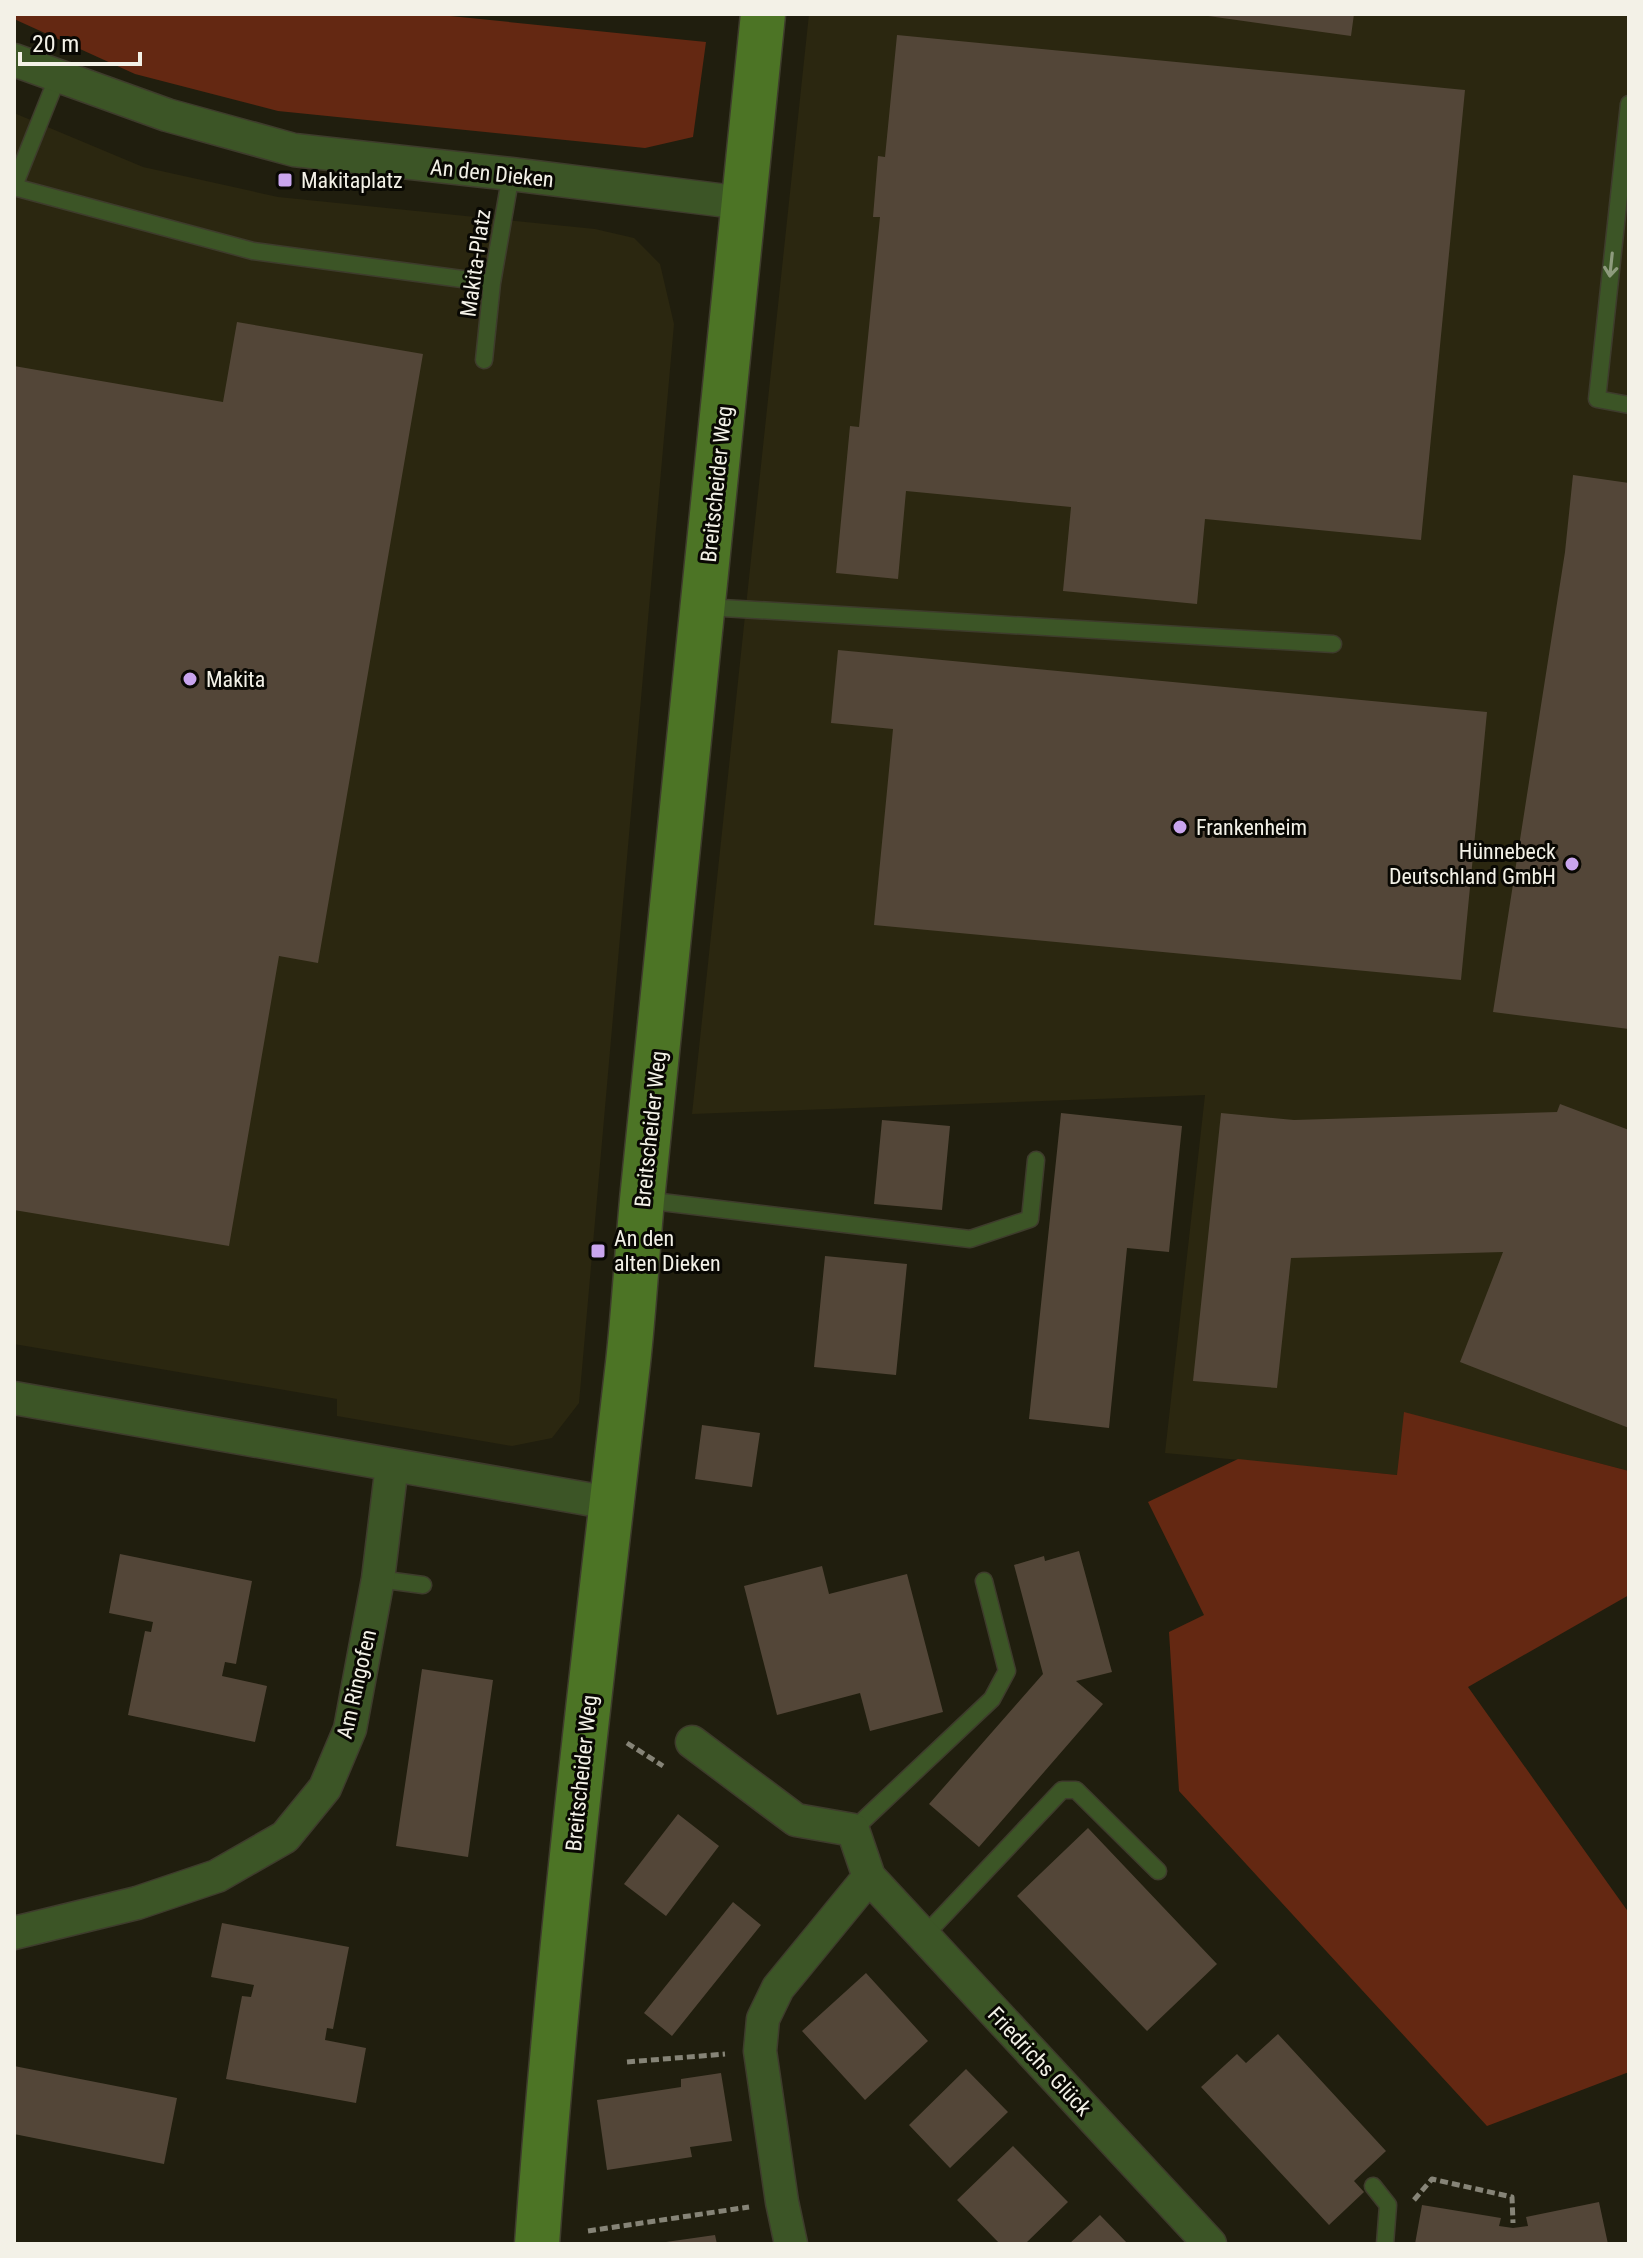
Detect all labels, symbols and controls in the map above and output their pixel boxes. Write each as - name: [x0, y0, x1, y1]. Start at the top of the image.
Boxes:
- scale bar: [20, 16, 140, 66]
- text: 20 m: [32, 30, 79, 58]
- street label: An den Dieken: [429, 155, 555, 192]
- place label: Makitaplatz: [301, 168, 403, 193]
- marker: Makitaplatz: [276, 171, 294, 189]
- street label: Makita-Platz: [456, 208, 495, 319]
- one-way arrow: [1604, 251, 1619, 278]
- street label: Breitscheider Weg: [696, 405, 737, 563]
- place label: Makita: [206, 667, 265, 692]
- marker: Makita: [181, 670, 199, 688]
- place label: Frankenheim: [1196, 815, 1307, 840]
- marker: Frankenheim: [1171, 818, 1189, 836]
- place label: Hünnebeck Deutschland GmbH: [1389, 839, 1556, 889]
- marker: Hünnebeck Deutschland GmbH: [1563, 855, 1581, 873]
- street label: Breitscheider Weg: [630, 1050, 671, 1208]
- place label: An den alten Dieken: [614, 1226, 721, 1276]
- marker: An den alten Dieken: [589, 1242, 607, 1260]
- street label: Am Ringofen: [332, 1627, 381, 1741]
- street label: Breitscheider Weg: [561, 1694, 602, 1852]
- street label: Friedrichs Glück: [983, 2002, 1096, 2121]

